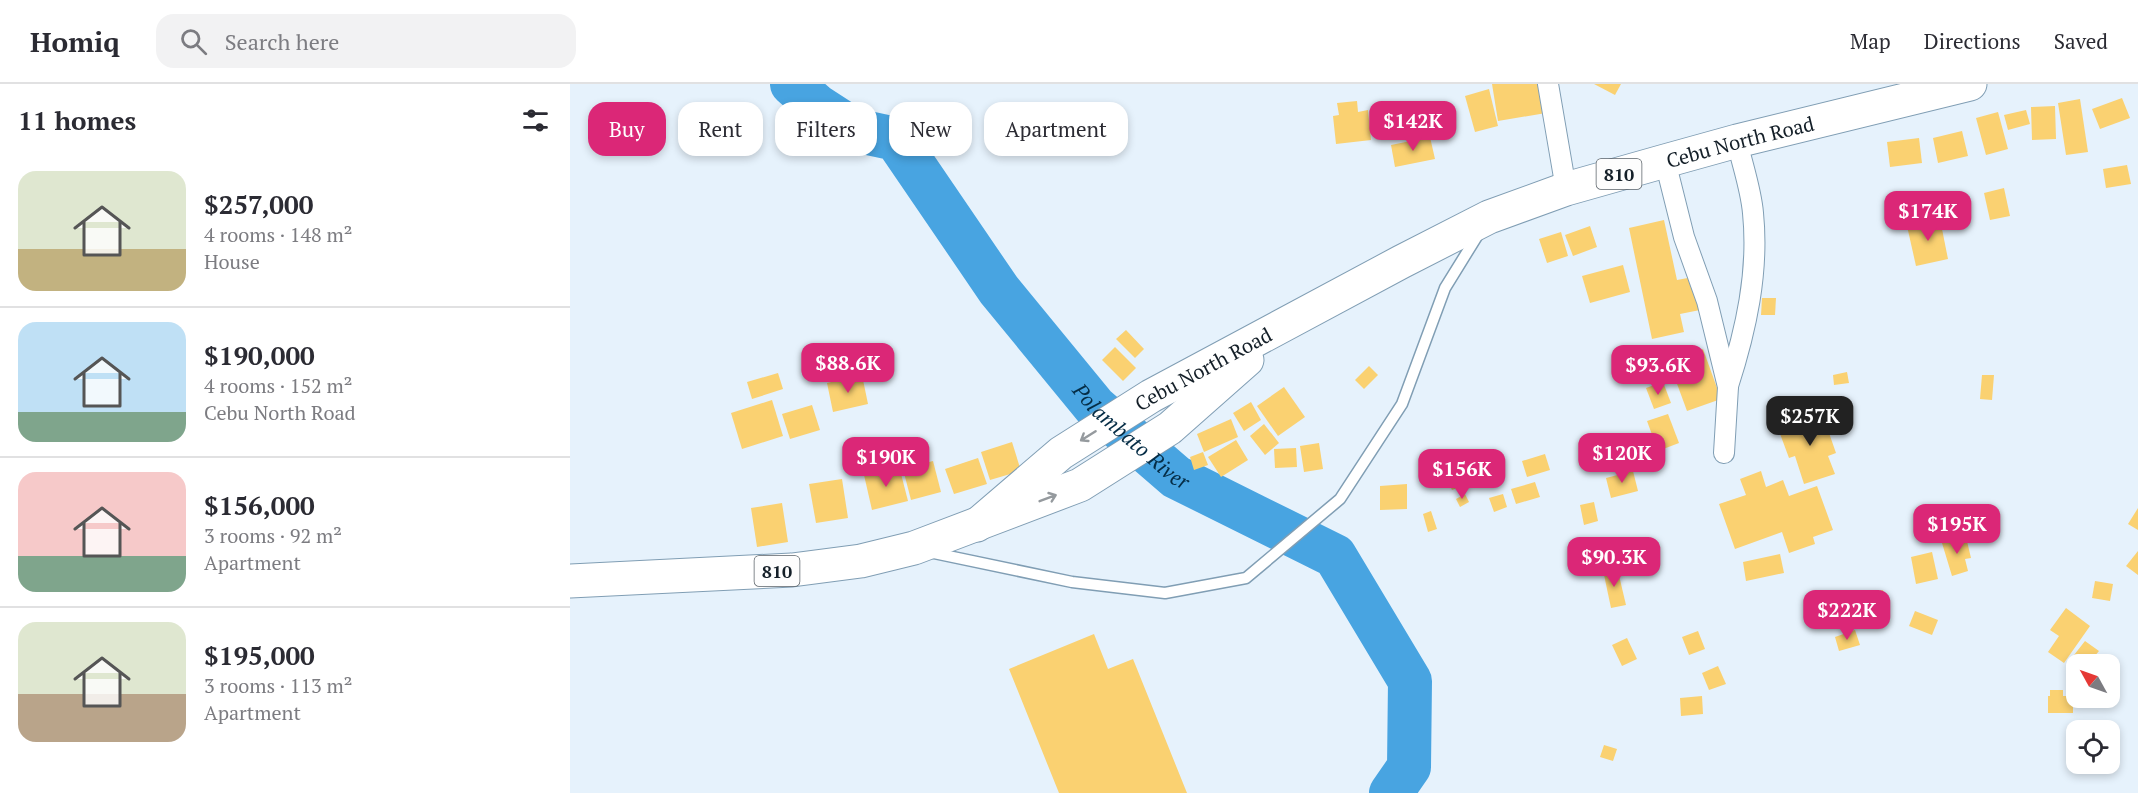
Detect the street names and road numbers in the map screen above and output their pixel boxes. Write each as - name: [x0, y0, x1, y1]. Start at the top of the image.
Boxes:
- street label: Cebu North Road: [1663, 109, 1817, 174]
- road number: 810: [1596, 159, 1642, 189]
- street label: Cebu North Road: [1129, 320, 1276, 417]
- road number: 810: [754, 556, 800, 586]

